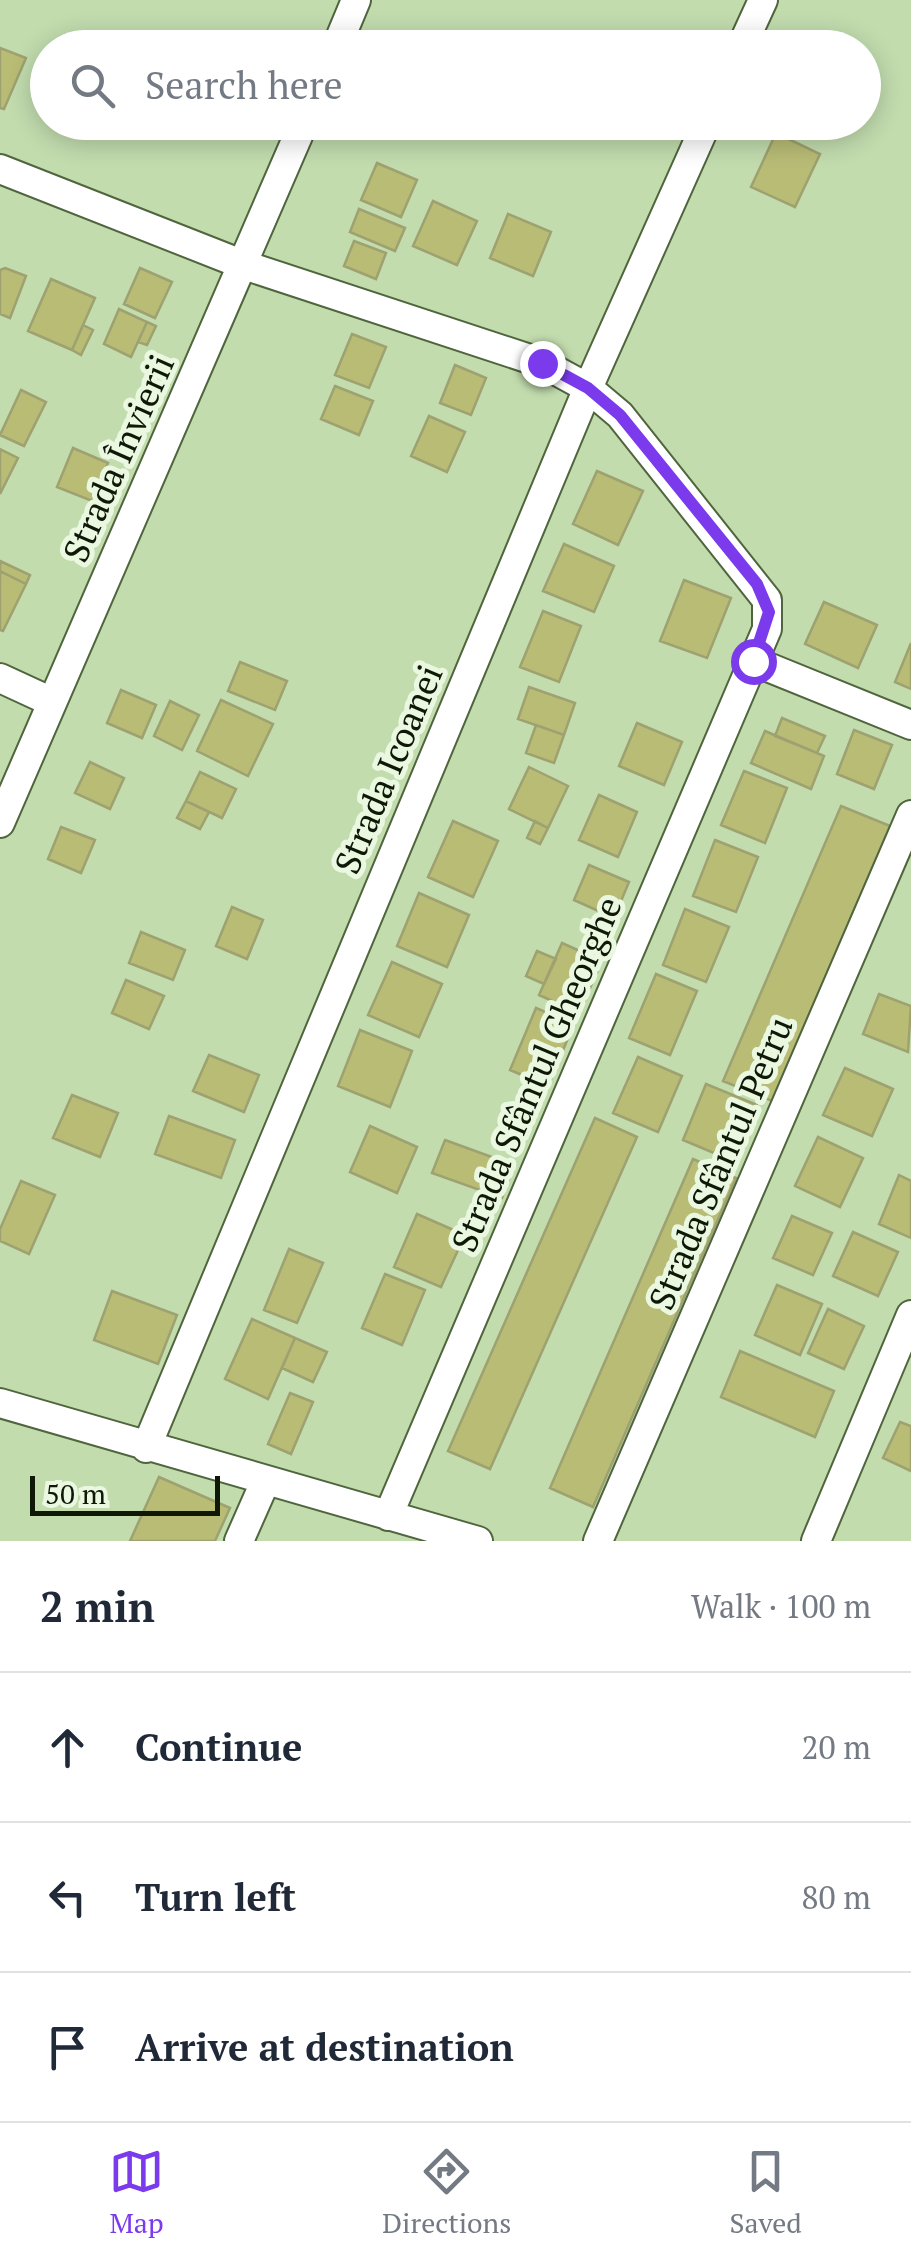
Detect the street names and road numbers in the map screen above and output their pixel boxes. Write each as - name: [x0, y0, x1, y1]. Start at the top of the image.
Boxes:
- street label: Strada Învierii: [52, 347, 184, 569]
- street label: Strada Icoanei: [323, 658, 453, 880]
- street label: Strada Sfântul Gheorghe: [440, 889, 632, 1259]
- street label: Strada Sfântul Petru: [638, 1010, 802, 1316]

